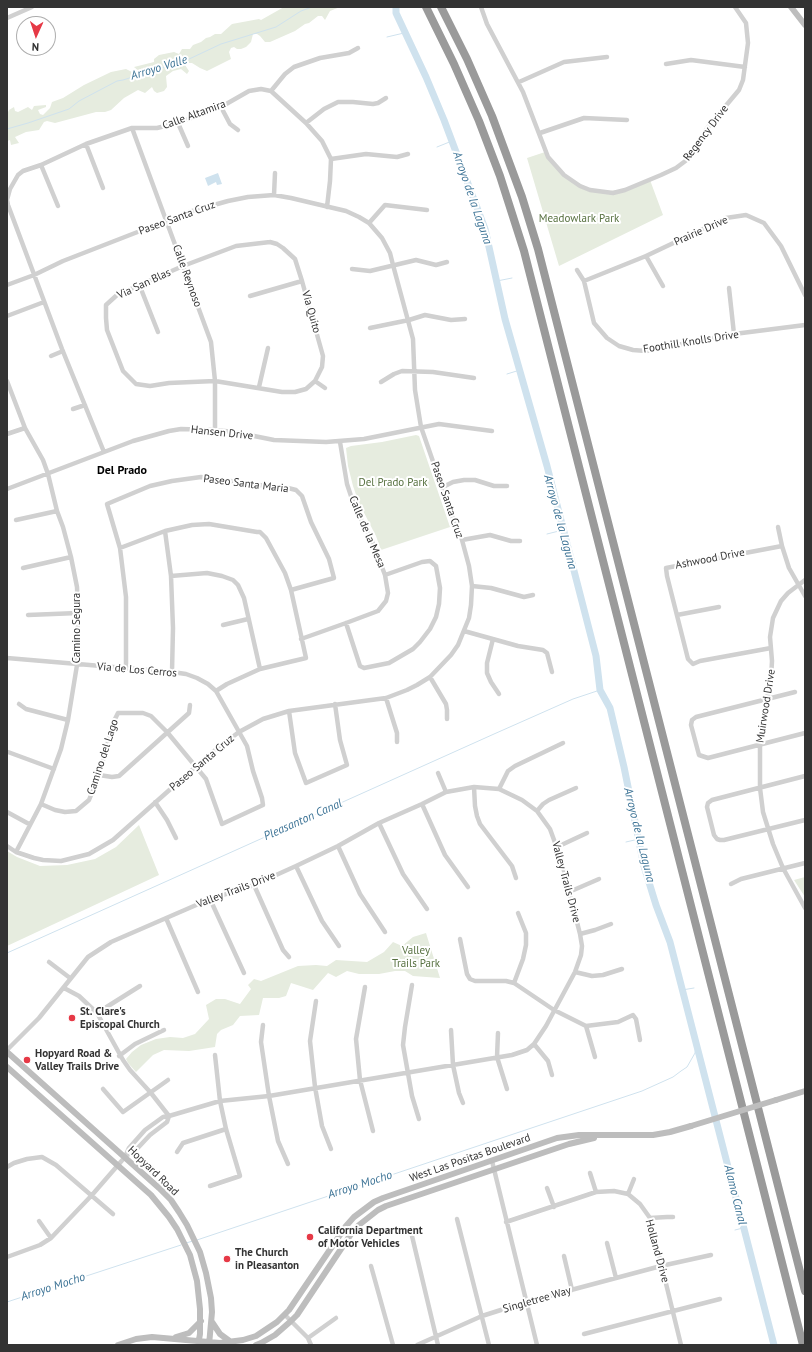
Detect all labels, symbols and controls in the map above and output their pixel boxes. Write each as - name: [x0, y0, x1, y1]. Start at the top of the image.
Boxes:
- north arrow: [16, 16, 56, 56]
- text: N: [31, 40, 39, 54]
- water label: Arroyo Valle: [129, 53, 189, 83]
- street label: Calle Altamira: [161, 97, 227, 133]
- street label: Regency Drive: [681, 102, 731, 164]
- water label: Arroyo de la Laguna: [449, 150, 495, 246]
- street label: Paseo Santa Cruz: [137, 198, 217, 238]
- park label: Meadowlark Park: [539, 212, 619, 226]
- street label: Prairie Drive: [672, 213, 730, 249]
- street label: Calle Reynoso: [170, 243, 204, 309]
- street label: Via San Blas: [115, 266, 173, 302]
- street label: Via Quito: [299, 289, 323, 335]
- street label: Foothill Knolls Drive: [642, 328, 740, 356]
- street label: Hansen Drive: [190, 423, 254, 443]
- street label: Paseo Santa Cruz: [428, 460, 466, 540]
- district label: Del Prado: [97, 464, 147, 478]
- street label: Paseo Santa Maria: [203, 472, 289, 496]
- water label: Arroyo de la Laguna: [540, 473, 580, 571]
- park label: Del Prado Park: [359, 476, 427, 490]
- street label: Calle de la Mesa: [346, 494, 388, 570]
- street label: Ashwood Drive: [674, 546, 746, 572]
- street label: Camino Segura: [70, 593, 84, 663]
- street label: Via de Los Cerros: [97, 660, 177, 680]
- street label: Muirwood Drive: [754, 668, 778, 744]
- street label: Camino del Lago: [85, 718, 121, 796]
- street label: Paseo Santa Cruz: [167, 732, 237, 794]
- water label: Arroyo de la Laguna: [620, 786, 658, 884]
- water label: Pleasanton Canal: [262, 796, 344, 844]
- street label: Valley Trails Drive: [549, 840, 583, 924]
- street label: Valley Trails Drive: [195, 869, 277, 911]
- park label: Valley Trails Park: [392, 944, 440, 970]
- place label: St. Clare's Episcopal Church: [80, 1005, 160, 1031]
- marker: St. Clare's Episcopal Church: [67, 1013, 77, 1023]
- place label: Hopyard Road & Valley Trails Drive: [35, 1047, 119, 1073]
- marker: Hopyard Road & Valley Trails Drive: [22, 1055, 32, 1065]
- street label: West Las Positas Boulevard: [408, 1131, 532, 1185]
- street label: Hopyard Road: [125, 1143, 181, 1199]
- water label: Alamo Canal: [721, 1163, 749, 1227]
- water label: Arroyo Mocho: [326, 1168, 394, 1202]
- street label: Holland Drive: [642, 1218, 672, 1284]
- place label: California Department of Motor Vehicles: [318, 1224, 423, 1250]
- marker: California Department of Motor Vehicles: [305, 1232, 315, 1242]
- place label: The Church in Pleasanton: [235, 1246, 299, 1272]
- marker: The Church in Pleasanton: [222, 1254, 232, 1264]
- water label: Arroyo Mocho: [19, 1270, 87, 1304]
- street label: Singletree Way: [501, 1284, 573, 1316]

